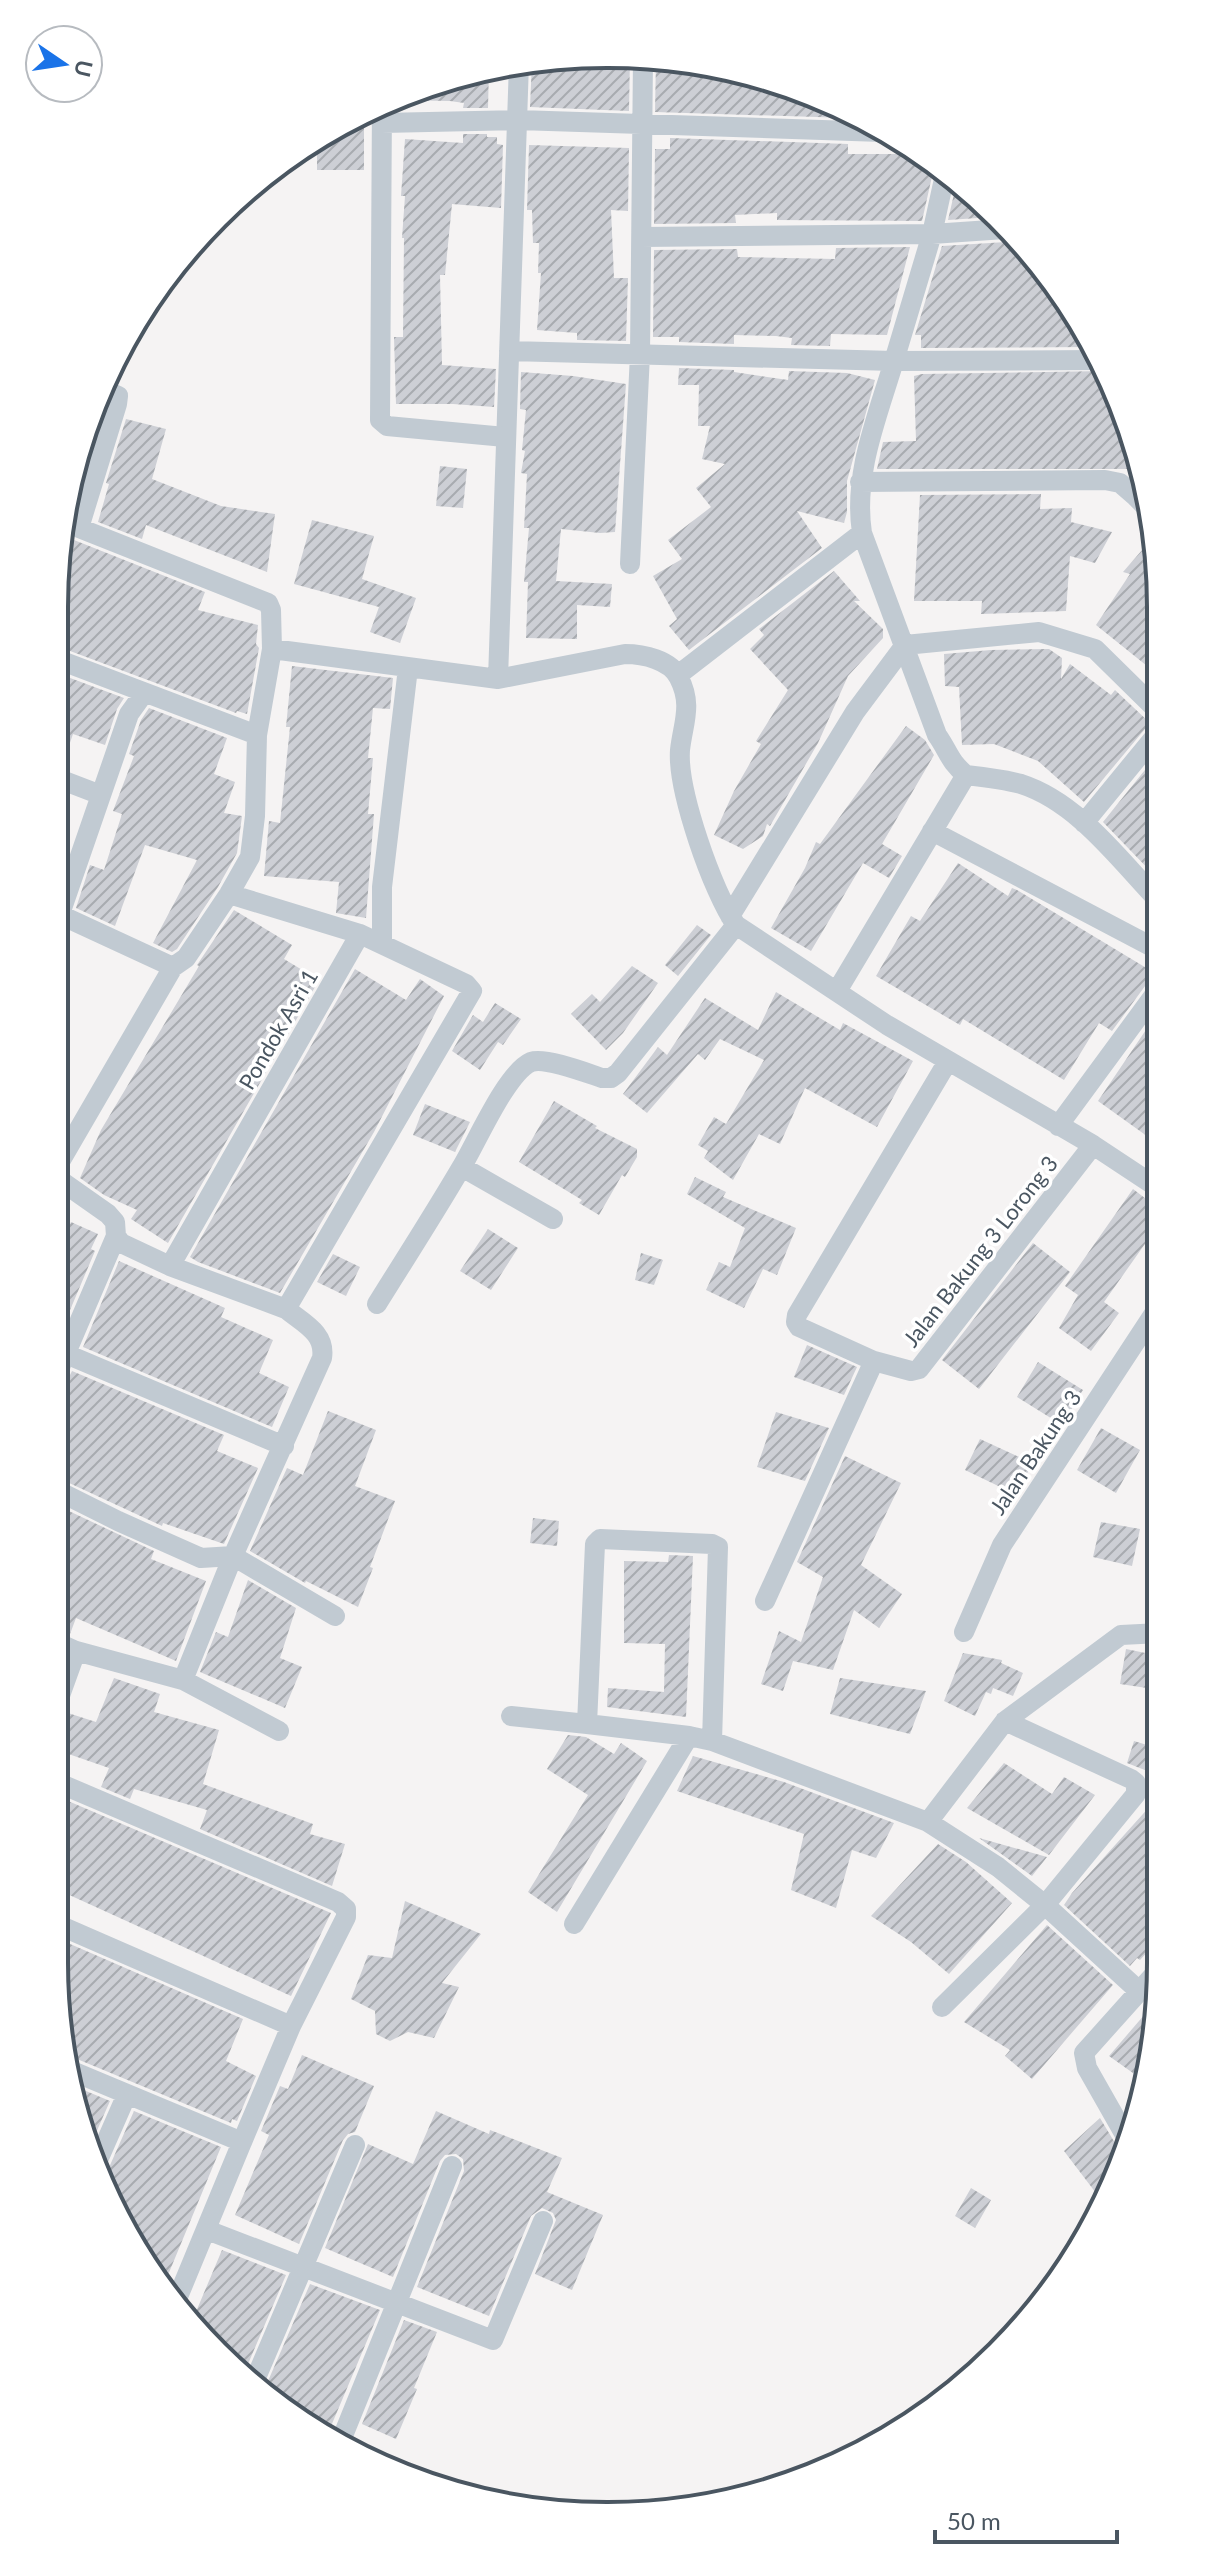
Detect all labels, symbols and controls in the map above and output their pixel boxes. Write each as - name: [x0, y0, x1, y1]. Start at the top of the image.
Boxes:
- north arrow: [24, 24, 104, 104]
- text: U: [69, 58, 99, 80]
- street label: Pondok Asri 1: [233, 964, 323, 1094]
- street label: Jalan Bakung 3 Lorong 3: [897, 1150, 1063, 1352]
- street label: Jalan Bakung 3: [983, 1385, 1087, 1519]
- scale bar: [935, 2494, 1117, 2544]
- text: 50 m: [947, 2506, 1001, 2535]

